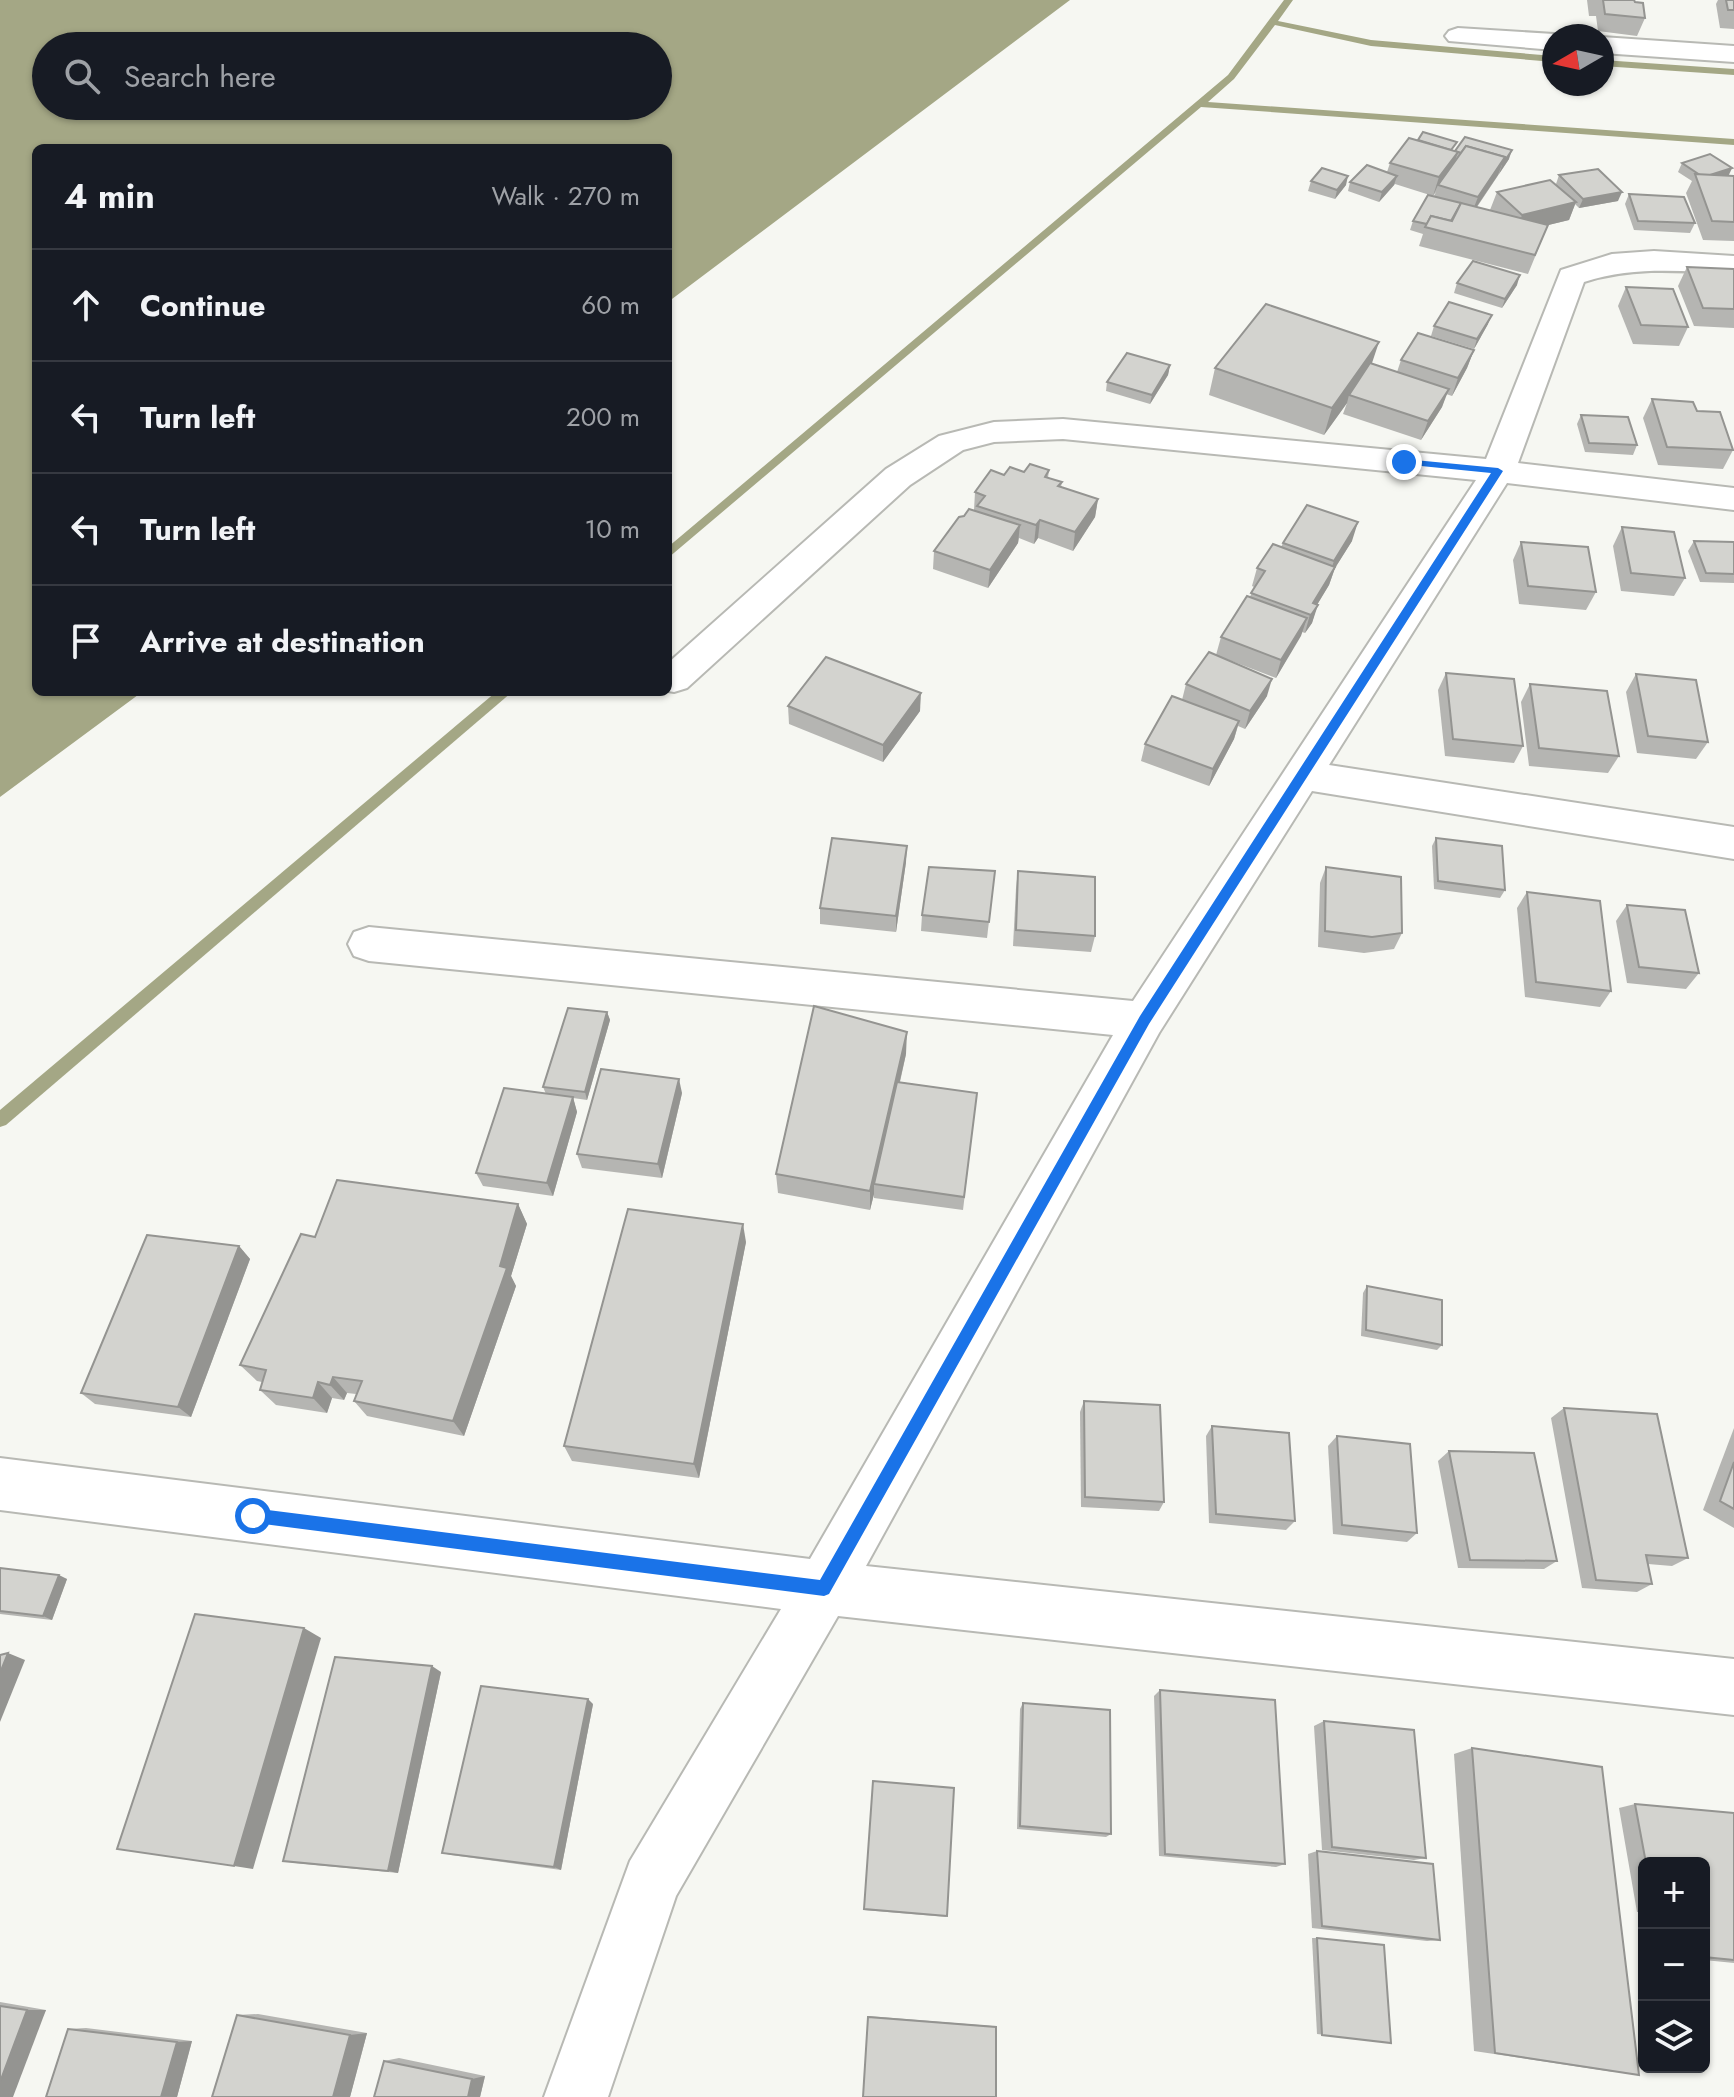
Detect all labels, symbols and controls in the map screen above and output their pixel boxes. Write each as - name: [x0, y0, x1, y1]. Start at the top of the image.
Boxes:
- north arrow: [1542, 24, 1614, 96]
- search box: [32, 32, 672, 120]
- icon: search: [60, 54, 104, 98]
- text: Search here: [124, 55, 276, 98]
- text: 4 min: [64, 172, 155, 221]
- text: Walk · 270 m: [491, 177, 640, 215]
- icon: ahead: [64, 283, 108, 327]
- text: Continue: [140, 284, 266, 327]
- text: 60 m: [581, 286, 640, 324]
- icon: left: [64, 395, 108, 439]
- text: Turn left: [140, 396, 255, 439]
- text: 200 m: [566, 398, 640, 436]
- route end: [1386, 444, 1422, 480]
- icon: left: [64, 507, 108, 551]
- text: Turn left: [140, 508, 255, 551]
- text: 10 m: [585, 510, 640, 548]
- icon: arrive: [64, 619, 108, 663]
- text: Arrive at destination: [140, 620, 425, 663]
- route start: [235, 1498, 271, 1534]
- map controls: [1638, 1857, 1710, 2073]
- button: +: [1638, 1857, 1710, 1929]
- button: −: [1638, 1929, 1710, 2001]
- button: layers: [1638, 2001, 1710, 2073]

